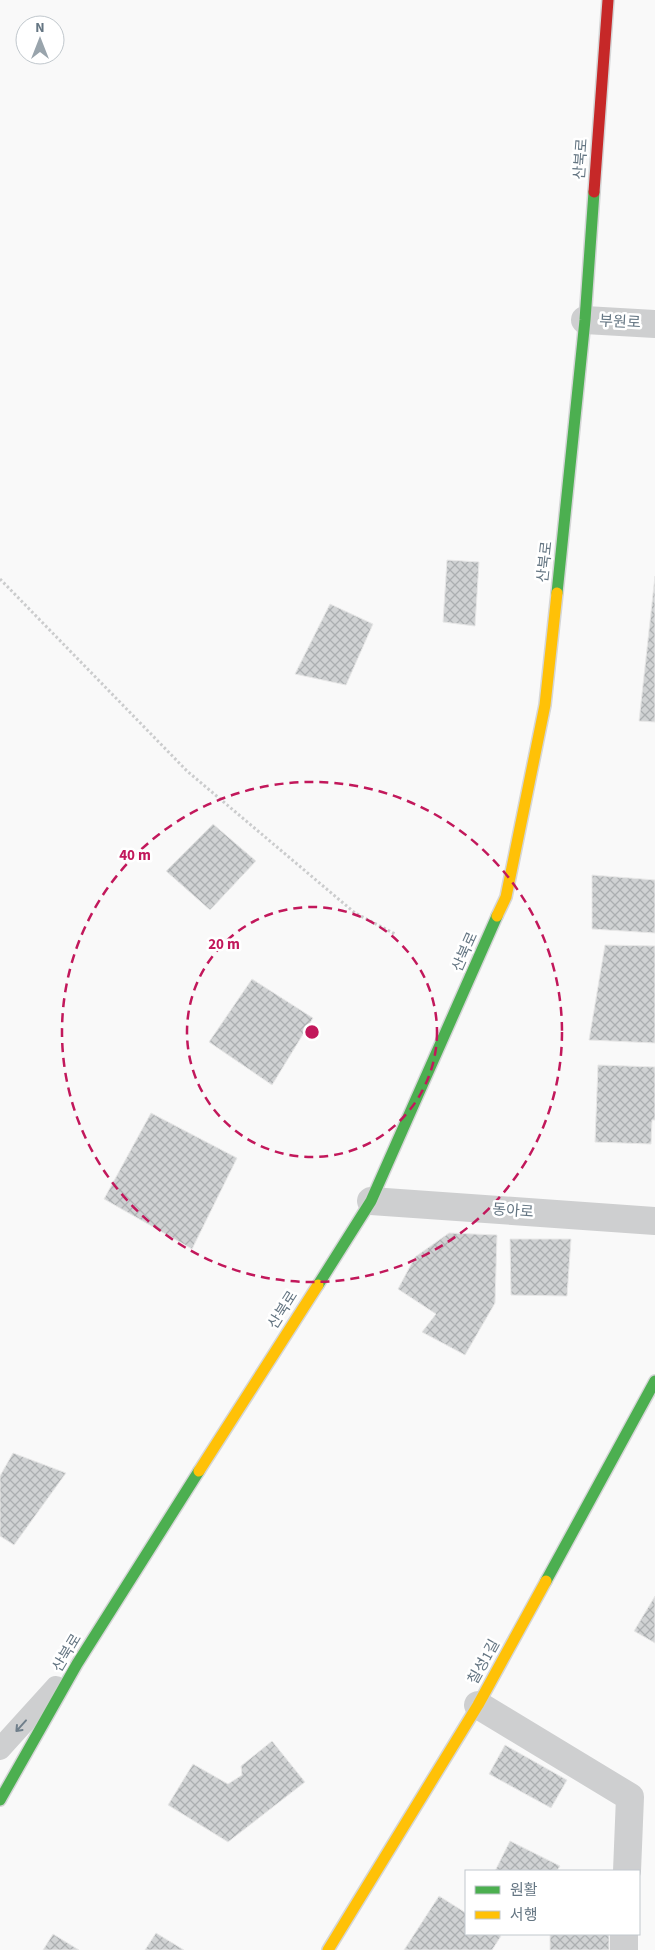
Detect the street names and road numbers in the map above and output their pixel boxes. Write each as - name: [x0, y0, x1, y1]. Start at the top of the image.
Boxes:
- street label: 산북로: [569, 138, 593, 180]
- street label: 부원로: [599, 310, 641, 334]
- street label: 산북로: [532, 540, 558, 584]
- street label: 산북로: [447, 929, 483, 975]
- street label: 동아로: [492, 1199, 534, 1223]
- street label: 산북로: [263, 1287, 303, 1333]
- street label: 산북로: [47, 1630, 87, 1676]
- street label: 칠성1길: [463, 1636, 505, 1688]

